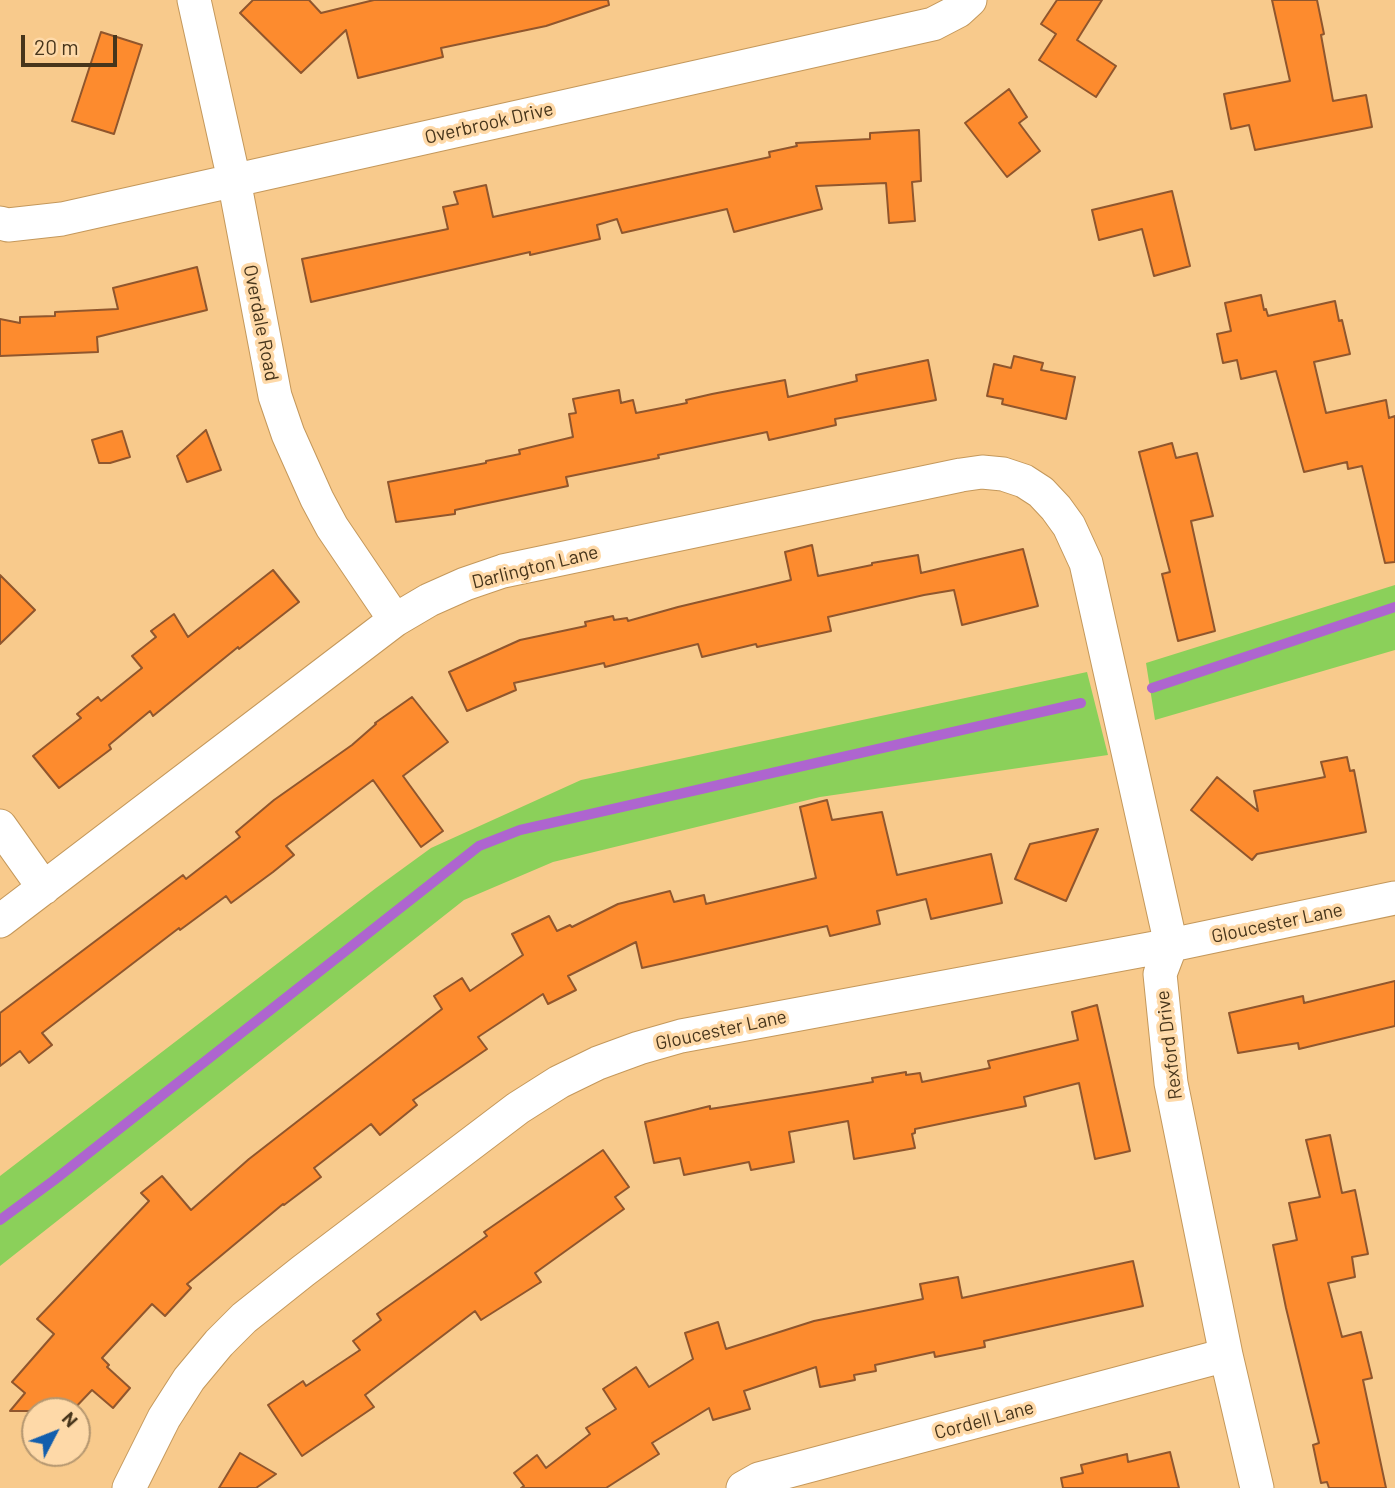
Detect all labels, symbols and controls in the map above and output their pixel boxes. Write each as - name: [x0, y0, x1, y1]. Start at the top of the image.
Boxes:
- scale bar: [24, 21, 121, 65]
- text: 20 m: [34, 34, 79, 59]
- street label: Overbrook Drive: [423, 97, 555, 149]
- street label: Overdale Road: [239, 263, 283, 383]
- street label: Darlington Lane: [469, 540, 601, 594]
- street label: Gloucester Lane: [1209, 898, 1345, 948]
- street label: Rexford Drive: [1151, 989, 1187, 1101]
- street label: Gloucester Lane: [653, 1005, 789, 1055]
- street label: Cordell Lane: [932, 1396, 1036, 1444]
- north arrow: [21, 1397, 91, 1467]
- text: N: [58, 1407, 83, 1431]

